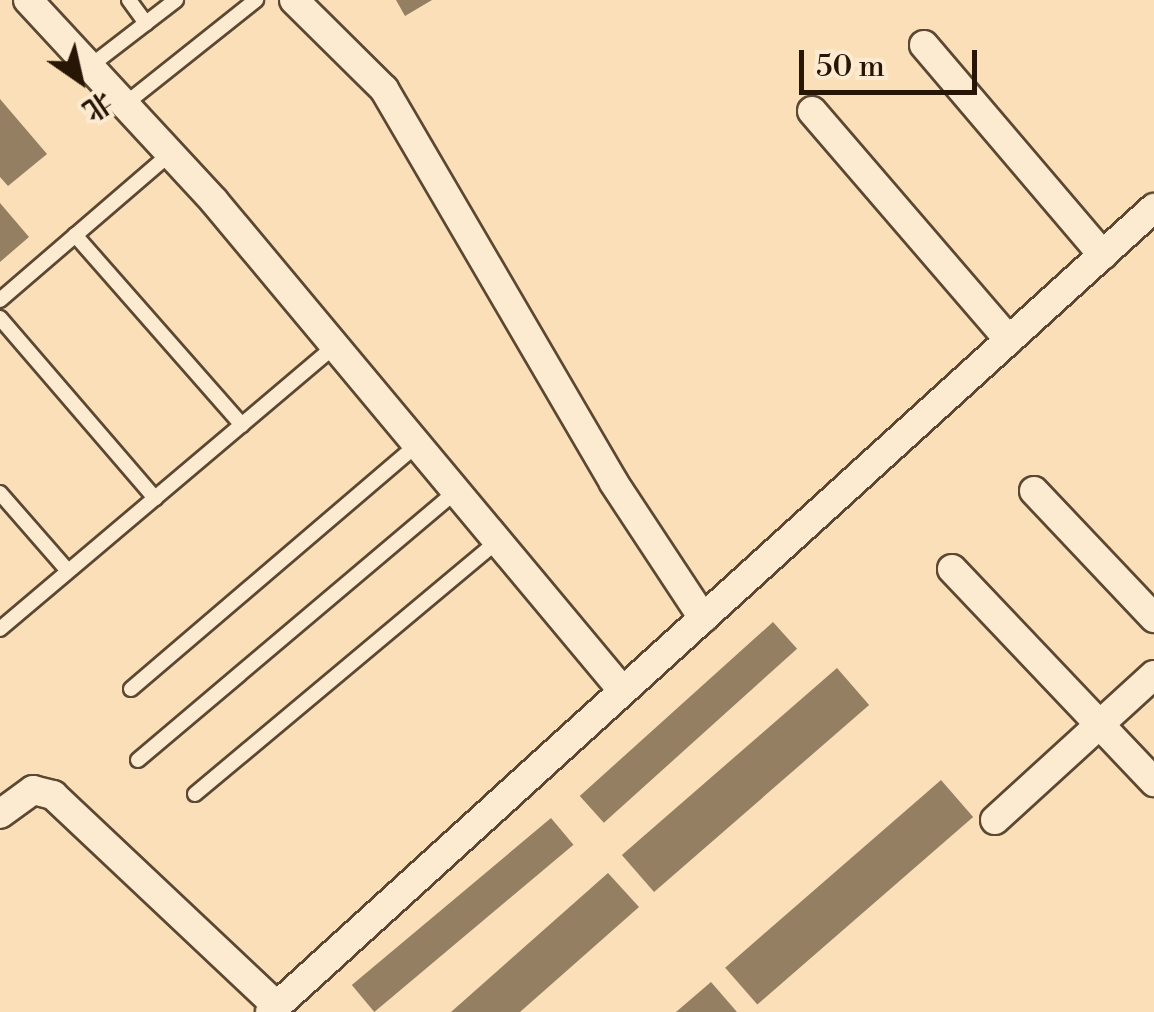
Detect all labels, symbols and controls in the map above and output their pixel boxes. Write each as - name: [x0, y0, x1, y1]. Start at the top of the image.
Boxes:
- north arrow: [30, 30, 130, 130]
- scale bar: [804, 30, 982, 92]
- text: 50 m: [816, 48, 885, 86]
- text: 北: [76, 83, 118, 128]

